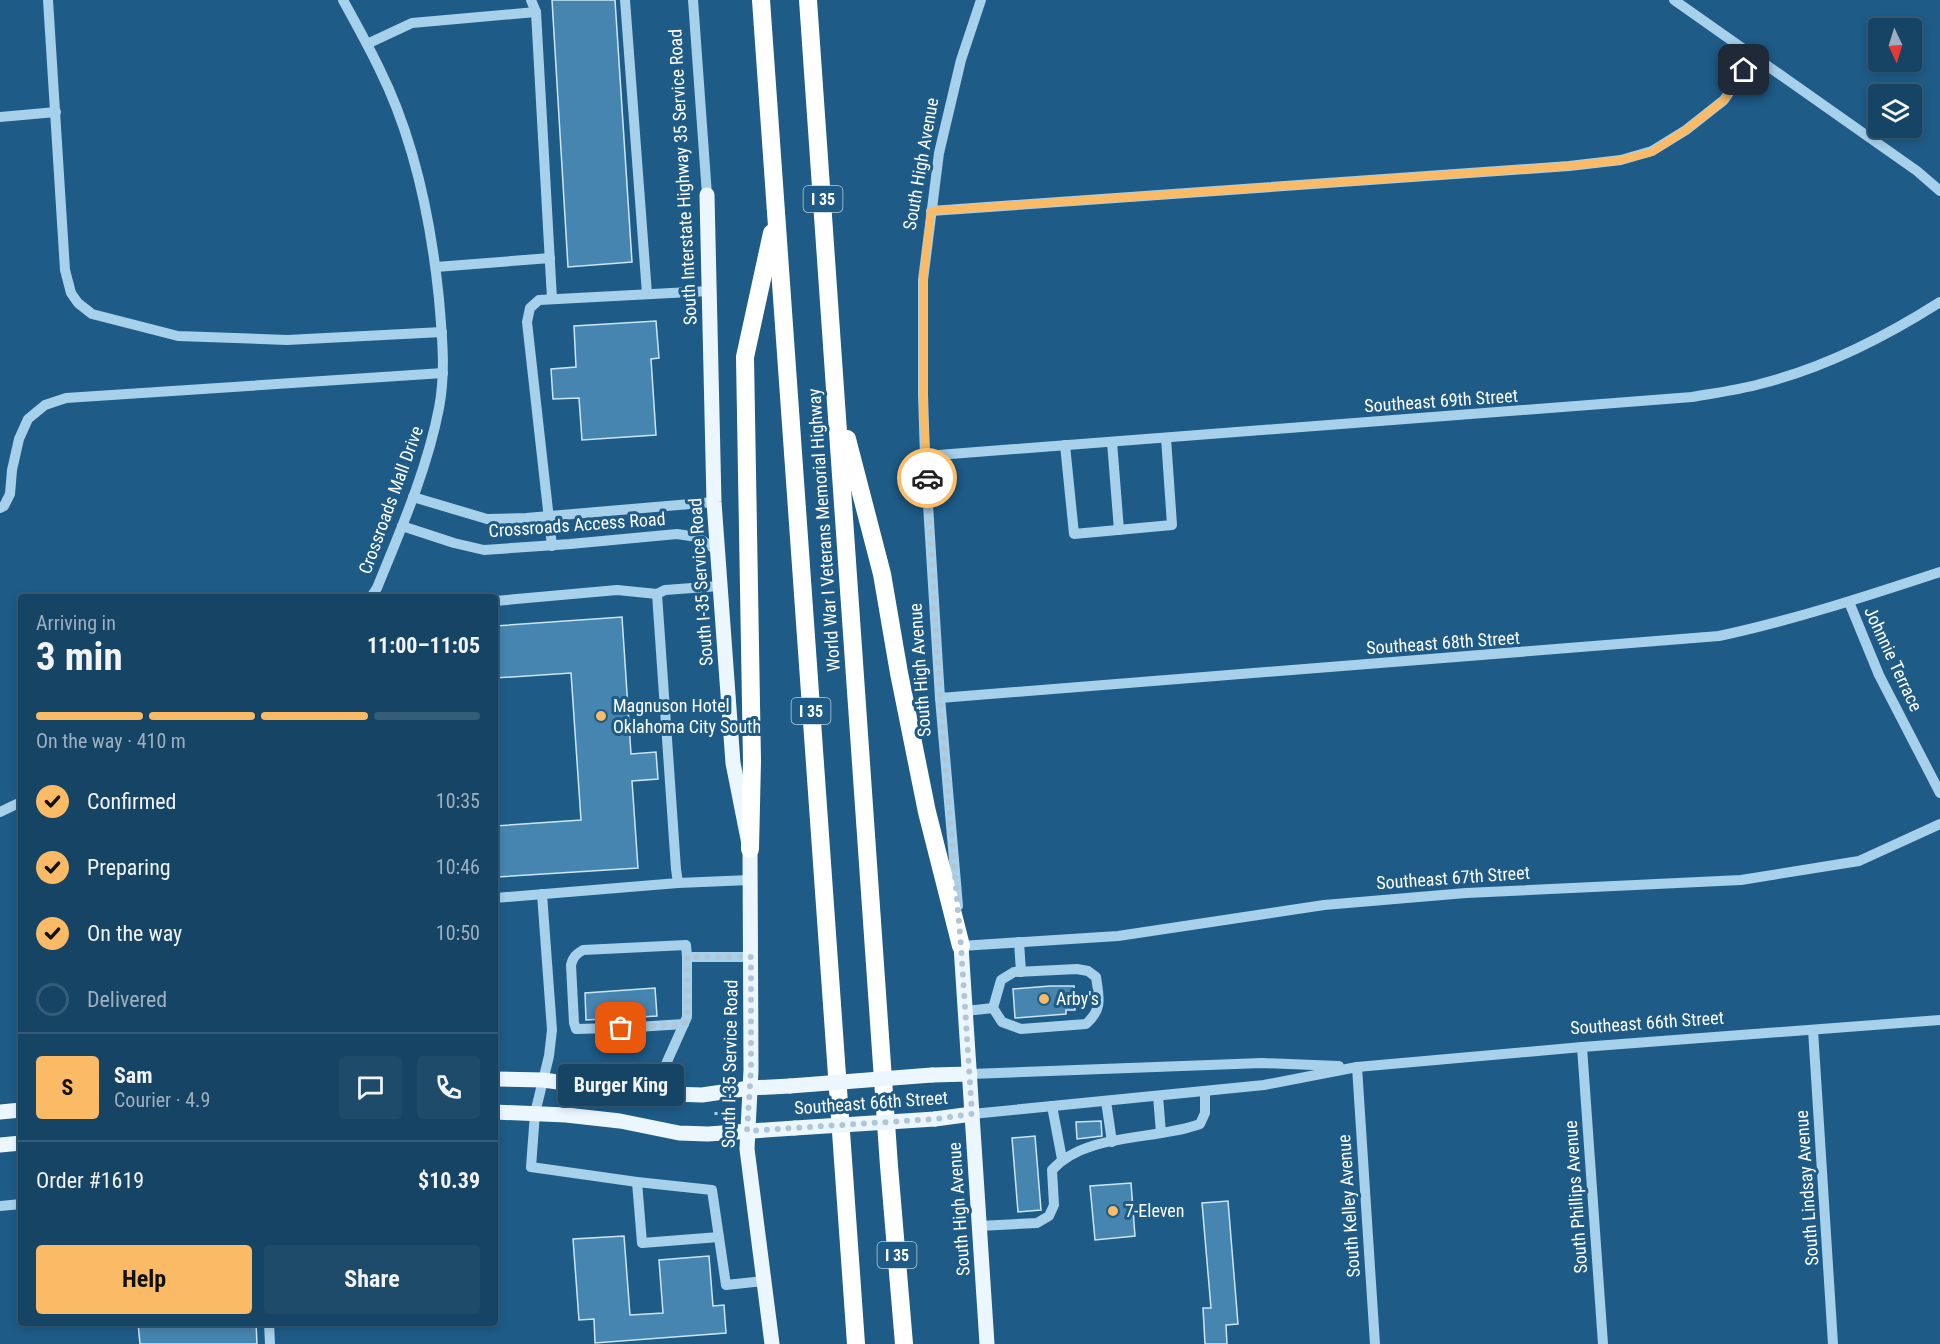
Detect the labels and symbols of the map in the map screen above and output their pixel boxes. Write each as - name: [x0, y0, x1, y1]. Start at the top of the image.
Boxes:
- north arrow: [1868, 18, 1922, 72]
- street label: South Interstate Highway 35 Service Road: [664, 28, 701, 326]
- pin: [1718, 44, 1769, 95]
- street label: South High Avenue: [899, 96, 942, 232]
- road number: I 35: [804, 186, 842, 212]
- street label: Southeast 69th Street: [1363, 385, 1518, 416]
- street label: World War I Veterans Memorial Highway: [803, 387, 844, 672]
- street label: Crossroads Mall Drive: [354, 423, 427, 577]
- courier: [897, 448, 957, 508]
- street label: South I-35 Service Road: [684, 497, 717, 667]
- street label: Crossroads Access Road: [488, 508, 666, 541]
- street label: South High Avenue: [904, 602, 935, 738]
- street label: Johnnie Terrace: [1860, 603, 1927, 715]
- street label: Southeast 68th Street: [1365, 627, 1520, 658]
- place label: Magnuson Hotel Oklahoma City South: [613, 695, 761, 737]
- road number: I 35: [792, 698, 830, 724]
- marker: Magnuson Hotel Oklahoma City South: [594, 709, 608, 723]
- street label: Southeast 67th Street: [1375, 862, 1530, 893]
- street label: South I-35 Service Road: [718, 980, 741, 1148]
- place label: Arby's: [1056, 988, 1099, 1009]
- marker: Arby's: [1037, 992, 1051, 1006]
- pin: [595, 1002, 646, 1053]
- street label: Southeast 66th Street: [1569, 1007, 1724, 1038]
- callout: Burger King: [558, 1064, 684, 1106]
- street label: Southeast 66th Street: [793, 1087, 948, 1118]
- street label: South Lindsay Avenue: [1791, 1110, 1822, 1266]
- street label: South Phillips Avenue: [1560, 1120, 1591, 1274]
- street label: South Kelley Avenue: [1333, 1134, 1364, 1278]
- street label: South High Avenue: [943, 1141, 974, 1277]
- place label: 7-Eleven: [1125, 1200, 1185, 1221]
- marker: 7-Eleven: [1106, 1204, 1120, 1218]
- road number: I 35: [878, 1242, 916, 1268]

